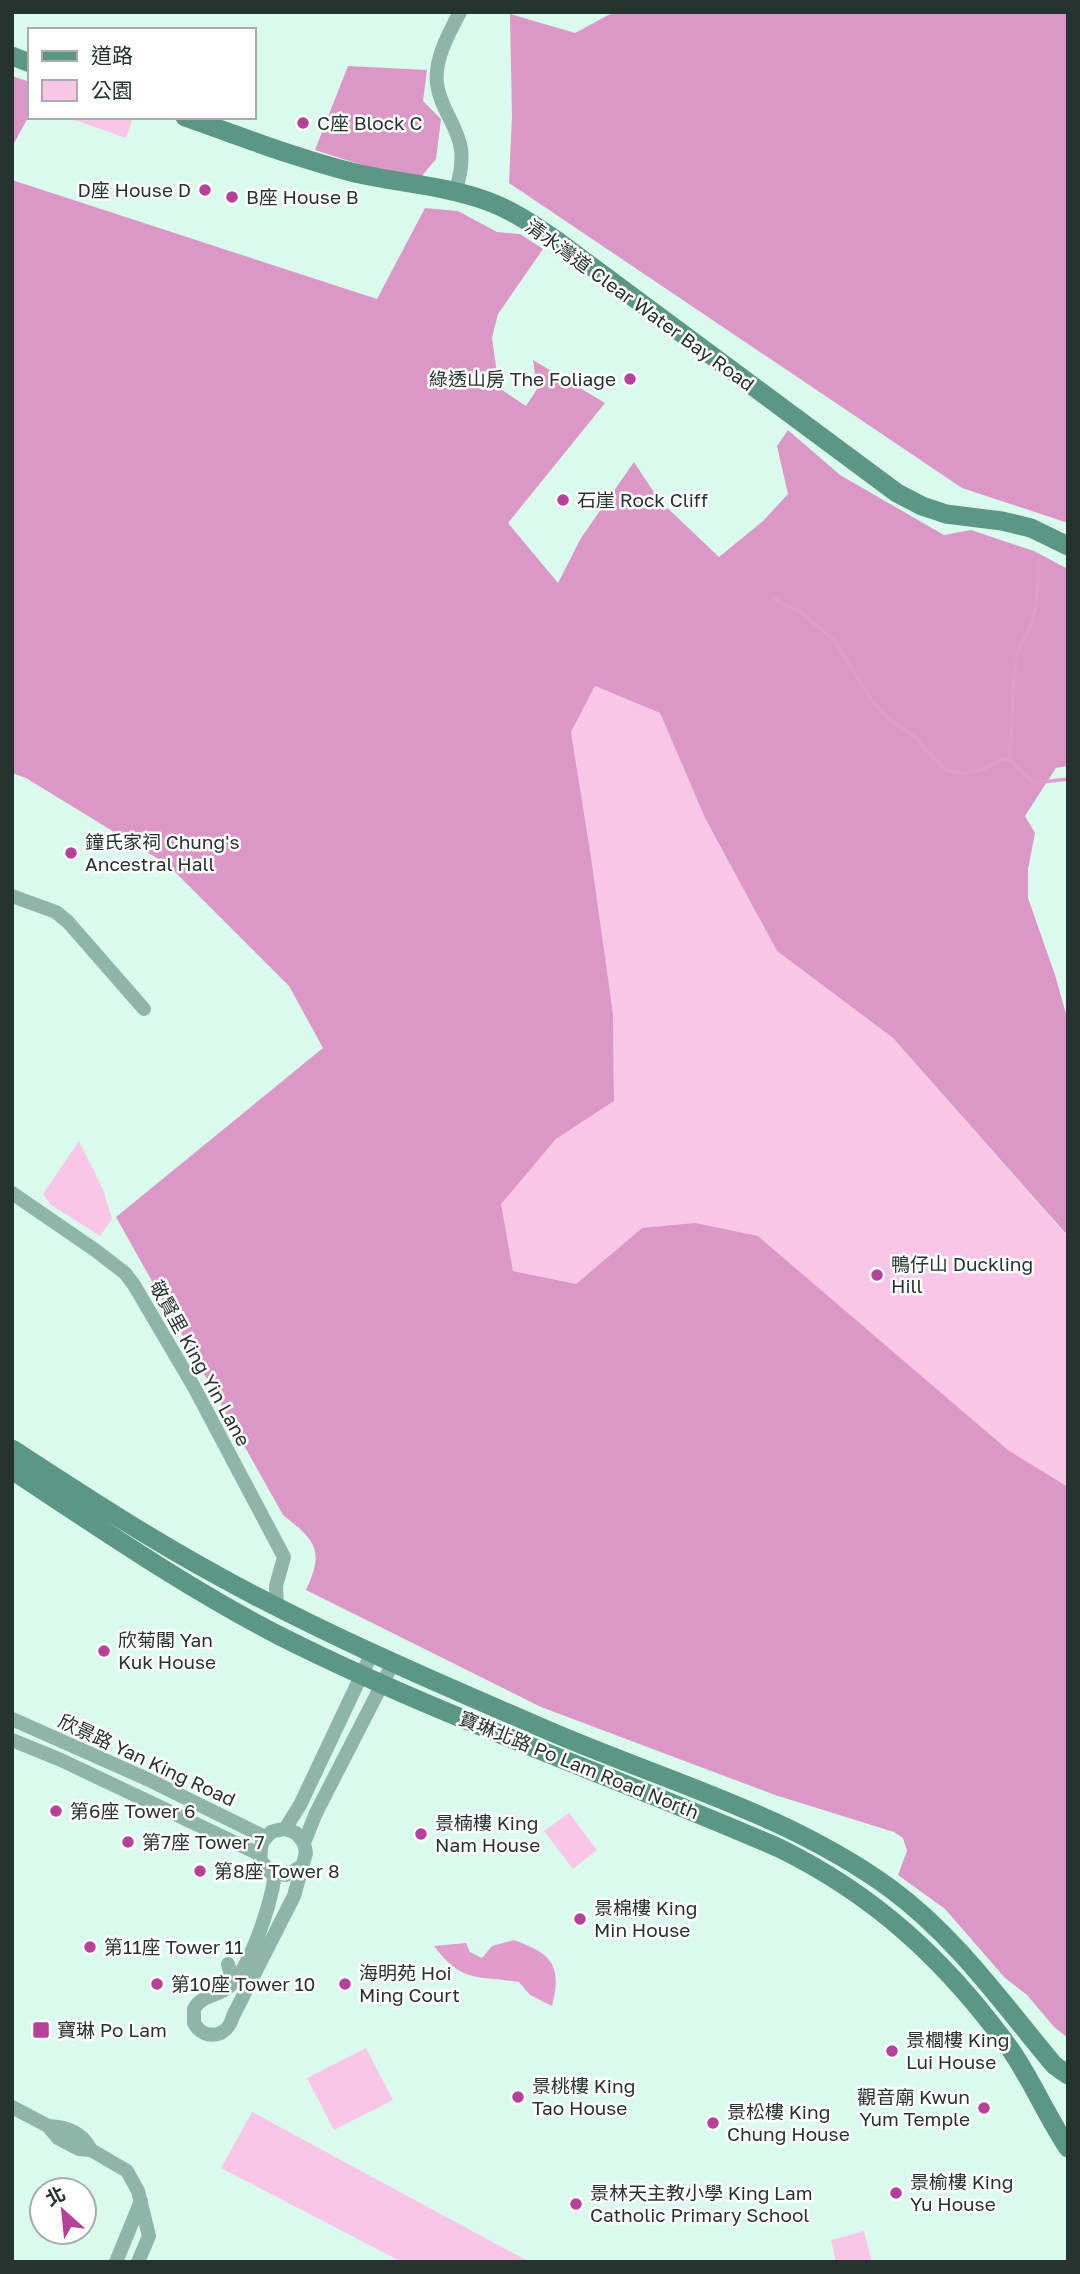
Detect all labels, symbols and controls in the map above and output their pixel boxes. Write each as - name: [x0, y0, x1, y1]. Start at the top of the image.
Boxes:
- legend: [28, 28, 256, 119]
- text: 道路: [91, 42, 133, 68]
- text: 公園: [91, 77, 133, 103]
- place label: C座 Block C: [317, 111, 422, 134]
- marker: C座 Block C: [295, 115, 311, 131]
- place label: D座 House D: [77, 178, 191, 201]
- marker: D座 House D: [197, 182, 213, 198]
- place label: B座 House B: [246, 185, 358, 208]
- marker: B座 House B: [224, 189, 240, 205]
- street label: 清水灣道 Clear Water Bay Road: [521, 214, 759, 395]
- place label: 綠透山房 The Foliage: [429, 367, 616, 390]
- marker: 綠透山房 The Foliage: [622, 371, 638, 387]
- place label: 石崖 Rock Cliff: [577, 488, 708, 511]
- marker: 石崖 Rock Cliff: [555, 492, 571, 508]
- place label: 鐘氏家祠 Chung's Ancestral Hall: [85, 830, 239, 875]
- marker: 鐘氏家祠 Chung's Ancestral Hall: [63, 845, 79, 861]
- place label: 鴨仔山 Duckling Hill: [891, 1252, 1033, 1297]
- marker: 鴨仔山 Duckling Hill: [869, 1267, 885, 1283]
- street label: 敬賢里 King Yin Lane: [145, 1276, 256, 1450]
- place label: 欣菊閣 Yan Kuk House: [118, 1628, 216, 1673]
- marker: 欣菊閣 Yan Kuk House: [96, 1643, 112, 1659]
- street label: 寶琳北路 Po Lam Road North: [456, 1706, 703, 1823]
- street label: 欣景路 Yan King Road: [55, 1708, 239, 1811]
- place label: 第6座 Tower 6: [70, 1799, 195, 1822]
- marker: 第6座 Tower 6: [48, 1803, 64, 1819]
- place label: 景楠樓 King Nam House: [435, 1811, 540, 1856]
- marker: 景楠樓 King Nam House: [413, 1826, 429, 1842]
- place label: 第7座 Tower 7: [142, 1830, 265, 1853]
- marker: 第7座 Tower 7: [120, 1834, 136, 1850]
- place label: 第8座 Tower 8: [214, 1859, 340, 1882]
- marker: 第8座 Tower 8: [192, 1863, 208, 1879]
- place label: 景棉樓 King Min House: [594, 1896, 697, 1941]
- marker: 景棉樓 King Min House: [572, 1911, 588, 1927]
- place label: 第11座 Tower 11: [104, 1935, 243, 1958]
- marker: 第11座 Tower 11: [82, 1939, 98, 1955]
- place label: 海明苑 Hoi Ming Court: [359, 1961, 460, 2006]
- place label: 第10座 Tower 10: [171, 1972, 315, 1995]
- marker: 第10座 Tower 10: [149, 1976, 165, 1992]
- marker: 海明苑 Hoi Ming Court: [337, 1976, 353, 1992]
- place label: 寶琳 Po Lam: [57, 2018, 167, 2041]
- marker: 寶琳 Po Lam: [31, 2020, 51, 2040]
- place label: 景櫚樓 King Lui House: [906, 2028, 1009, 2073]
- marker: 景櫚樓 King Lui House: [884, 2043, 900, 2059]
- place label: 景桃樓 King Tao House: [532, 2074, 635, 2119]
- place label: 觀音廟 Kwun Yum Temple: [857, 2085, 970, 2130]
- marker: 景桃樓 King Tao House: [510, 2089, 526, 2105]
- place label: 景松樓 King Chung House: [727, 2100, 850, 2145]
- marker: 觀音廟 Kwun Yum Temple: [976, 2100, 992, 2116]
- marker: 景松樓 King Chung House: [705, 2115, 721, 2131]
- place label: 景榆樓 King Yu House: [910, 2170, 1013, 2215]
- north arrow: [28, 2176, 98, 2246]
- text: 北: [41, 2181, 69, 2210]
- place label: 景林天主教小學 King Lam Catholic Primary School: [590, 2181, 813, 2226]
- marker: 景榆樓 King Yu House: [888, 2185, 904, 2201]
- marker: 景林天主教小學 King Lam Catholic Primary School: [568, 2196, 584, 2212]

